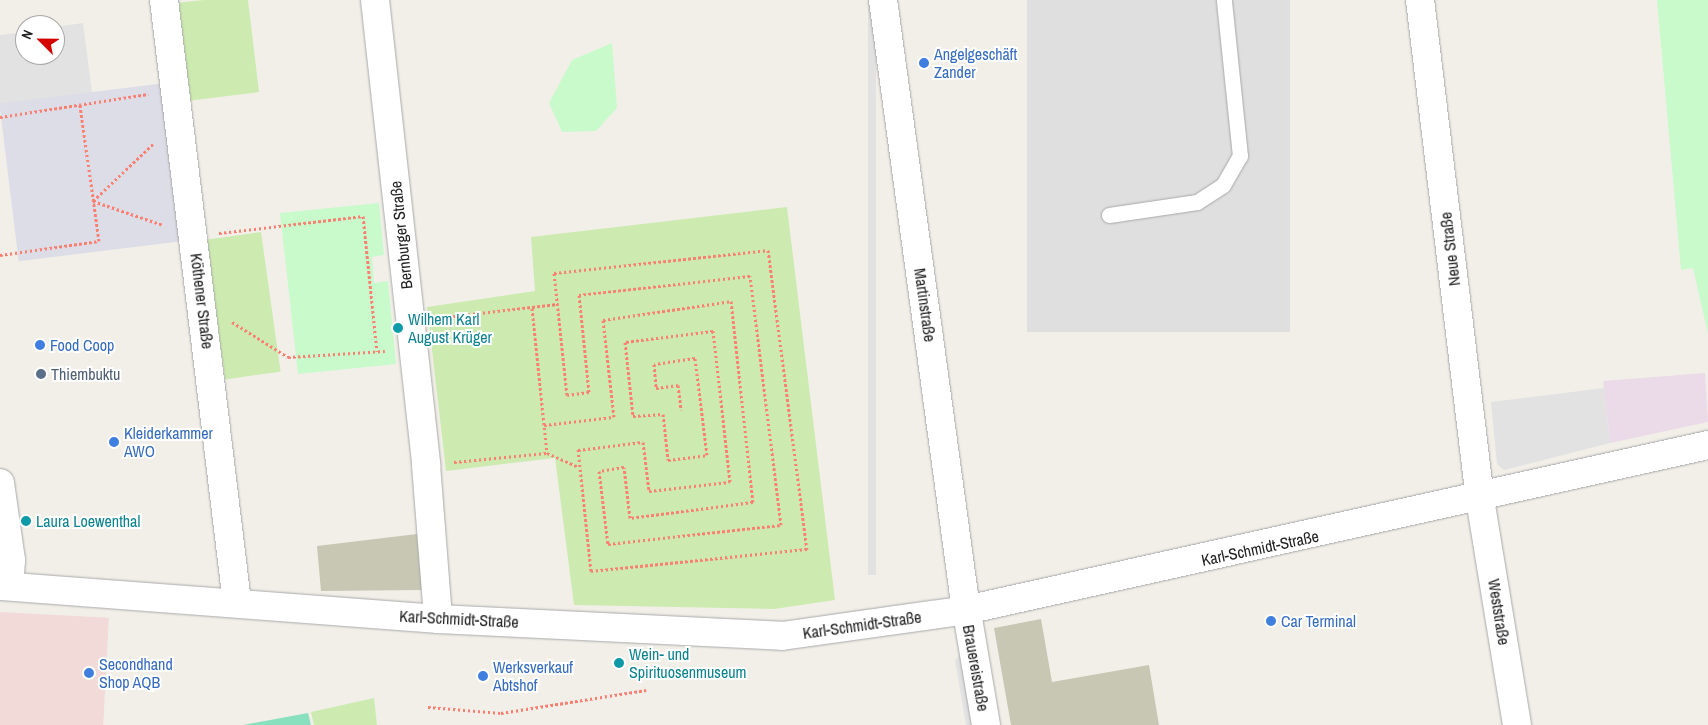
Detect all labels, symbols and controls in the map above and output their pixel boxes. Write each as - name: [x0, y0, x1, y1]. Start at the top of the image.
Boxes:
- north arrow: [15, 15, 65, 65]
- text: N: [17, 27, 37, 42]
- place label: Angelgeschäft Zander: [934, 44, 1017, 82]
- marker: Angelgeschäft Zander: [918, 57, 930, 69]
- street label: Bernburger Straße: [386, 180, 416, 290]
- street label: Neue Straße: [1436, 211, 1464, 287]
- street label: Köthener Straße: [187, 252, 217, 350]
- street label: Martinstraße: [910, 267, 940, 343]
- place label: Wilhem Karl August Krüger: [408, 309, 492, 347]
- marker: Wilhem Karl August Krüger: [392, 322, 404, 334]
- place label: Food Coop: [50, 335, 114, 355]
- marker: Food Coop: [34, 339, 46, 351]
- place label: Thiembuktu: [51, 364, 120, 384]
- marker: Thiembuktu: [35, 368, 47, 380]
- place label: Kleiderkammer AWO: [124, 423, 213, 461]
- marker: Kleiderkammer AWO: [108, 436, 120, 448]
- place label: Laura Loewenthal: [36, 511, 140, 531]
- marker: Laura Loewenthal: [20, 515, 32, 527]
- street label: Karl-Schmidt-Straße: [1200, 526, 1320, 570]
- street label: Weststraße: [1484, 577, 1514, 647]
- street label: Karl-Schmidt-Straße: [399, 606, 519, 632]
- street label: Karl-Schmidt-Straße: [801, 607, 923, 643]
- place label: Car Terminal: [1281, 611, 1356, 631]
- marker: Car Terminal: [1265, 615, 1277, 627]
- street label: Brauereistraße: [959, 623, 993, 713]
- place label: Wein- und Spirituosenmuseum: [629, 644, 746, 682]
- place label: Secondhand Shop AQB: [99, 654, 173, 692]
- place label: Werksverkauf Abtshof: [493, 657, 573, 695]
- marker: Wein- und Spirituosenmuseum: [613, 657, 625, 669]
- marker: Secondhand Shop AQB: [83, 667, 95, 679]
- marker: Werksverkauf Abtshof: [477, 670, 489, 682]

